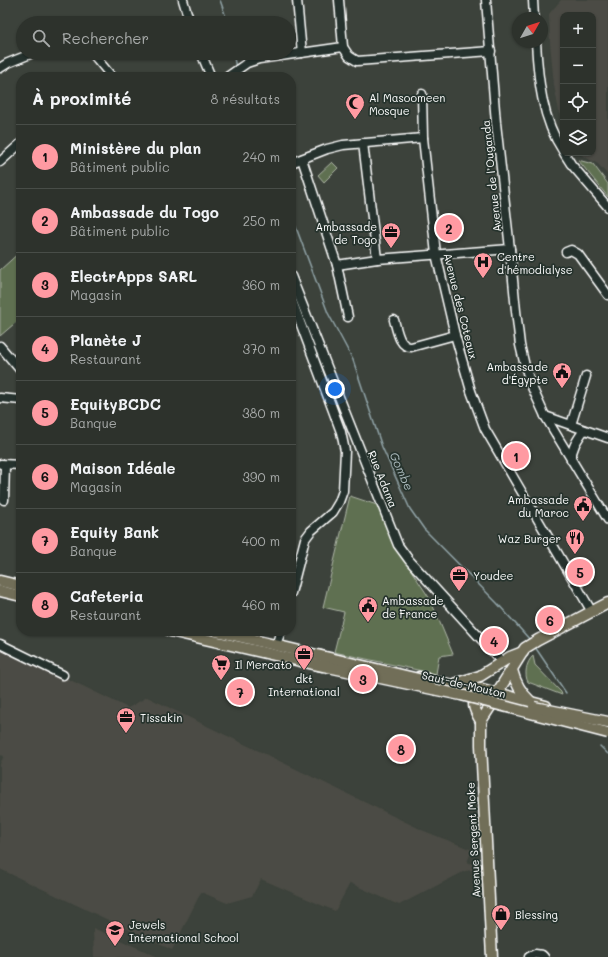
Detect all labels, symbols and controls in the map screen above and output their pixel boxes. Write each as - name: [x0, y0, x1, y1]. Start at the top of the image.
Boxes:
- north arrow: [512, 12, 548, 48]
- map controls: [560, 12, 596, 156]
- button: +: [560, 12, 596, 48]
- search box: [16, 16, 296, 60]
- icon: search: [30, 27, 52, 49]
- text: Rechercher: [62, 28, 149, 48]
- button: −: [560, 48, 596, 84]
- button: locate: [560, 84, 596, 120]
- text: À proximité: [32, 87, 131, 109]
- text: 8 résultats: [211, 90, 280, 107]
- place label: Al Masoomeen Mosque: [369, 90, 445, 118]
- mosque icon: Al Masoomeen Mosque: [344, 92, 366, 120]
- street label: Avenue de l’Ouganda: [478, 119, 504, 233]
- button: layers: [560, 120, 596, 156]
- text: Ministère du plan: [70, 138, 201, 158]
- text: 1: [42, 148, 48, 165]
- text: 240 m: [243, 148, 280, 165]
- text: Bâtiment public: [70, 158, 170, 175]
- text: Ambassade du Togo: [70, 202, 219, 222]
- text: 2: [41, 212, 49, 229]
- text: 250 m: [243, 212, 280, 229]
- pin: 2: [436, 213, 462, 243]
- place label: Ambassade de Togo: [315, 219, 377, 247]
- office icon: Ambassade de Togo: [380, 221, 402, 249]
- text: Bâtiment public: [70, 222, 170, 239]
- place label: Centre d'hémodialyse: [497, 249, 573, 277]
- street label: Avenue des Coteaux: [441, 251, 482, 361]
- hospital icon: Centre d'hémodialyse: [472, 251, 494, 279]
- text: ElectrApps SARL: [70, 266, 197, 286]
- text: 3: [41, 276, 49, 293]
- text: 360 m: [242, 276, 280, 293]
- text: Magasin: [70, 286, 122, 303]
- text: Planète J: [70, 330, 142, 350]
- text: 4: [41, 340, 49, 357]
- text: 370 m: [243, 340, 280, 357]
- text: Restaurant: [70, 350, 141, 367]
- place label: Ambassade d'Égypte: [486, 359, 548, 387]
- public building icon: Ambassade d'Égypte: [551, 361, 573, 389]
- your location: [325, 379, 345, 399]
- text: EquityBCDC: [70, 394, 161, 414]
- text: 5: [41, 404, 49, 421]
- text: 380 m: [242, 404, 280, 421]
- text: Banque: [70, 414, 117, 431]
- pin: 1: [503, 441, 529, 471]
- street label: Rue Adama: [365, 448, 401, 510]
- water label: Gombe: [386, 449, 418, 493]
- text: Maison Idéale: [70, 458, 175, 478]
- text: 6: [41, 468, 49, 485]
- text: 390 m: [242, 468, 280, 485]
- text: Magasin: [70, 478, 122, 495]
- place label: Ambassade du Maroc: [507, 492, 569, 520]
- public building icon: Ambassade du Maroc: [572, 494, 594, 522]
- text: Equity Bank: [70, 522, 159, 542]
- restaurant icon: Waz Burger: [564, 527, 586, 555]
- place label: Waz Burger: [498, 531, 561, 546]
- text: 7: [41, 532, 49, 549]
- text: 400 m: [242, 532, 280, 549]
- text: Banque: [70, 542, 117, 559]
- pin: 5: [567, 557, 593, 587]
- office icon: Youdee: [448, 564, 470, 592]
- place label: Youdee: [473, 568, 514, 583]
- text: Cafeteria: [70, 586, 143, 606]
- place label: Ambassade de France: [382, 593, 444, 621]
- public building icon: Ambassade de France: [357, 595, 379, 623]
- text: 8: [41, 596, 49, 613]
- text: 460 m: [242, 596, 280, 613]
- pin: 6: [537, 605, 563, 635]
- text: Restaurant: [70, 606, 141, 623]
- pin: 4: [481, 626, 507, 656]
- office icon: dkt International: [293, 643, 315, 671]
- supermarket icon: Il Mercato: [210, 653, 232, 681]
- place label: Il Mercato: [235, 657, 292, 672]
- pin: 3: [350, 664, 376, 694]
- street label: Saut-de-Mouton: [421, 667, 507, 701]
- place label: dkt International: [268, 671, 340, 699]
- pin: 7: [227, 677, 253, 707]
- office icon: Tissakin: [115, 706, 137, 734]
- place label: Tissakin: [140, 710, 182, 725]
- pin: 8: [388, 734, 414, 764]
- street label: Avenue Sergent Moke: [462, 782, 484, 898]
- shop icon: Blessing: [490, 903, 512, 931]
- place label: Blessing: [515, 907, 558, 922]
- place label: Jewels International School: [129, 917, 239, 945]
- school or university icon: Jewels International School: [104, 919, 126, 947]

